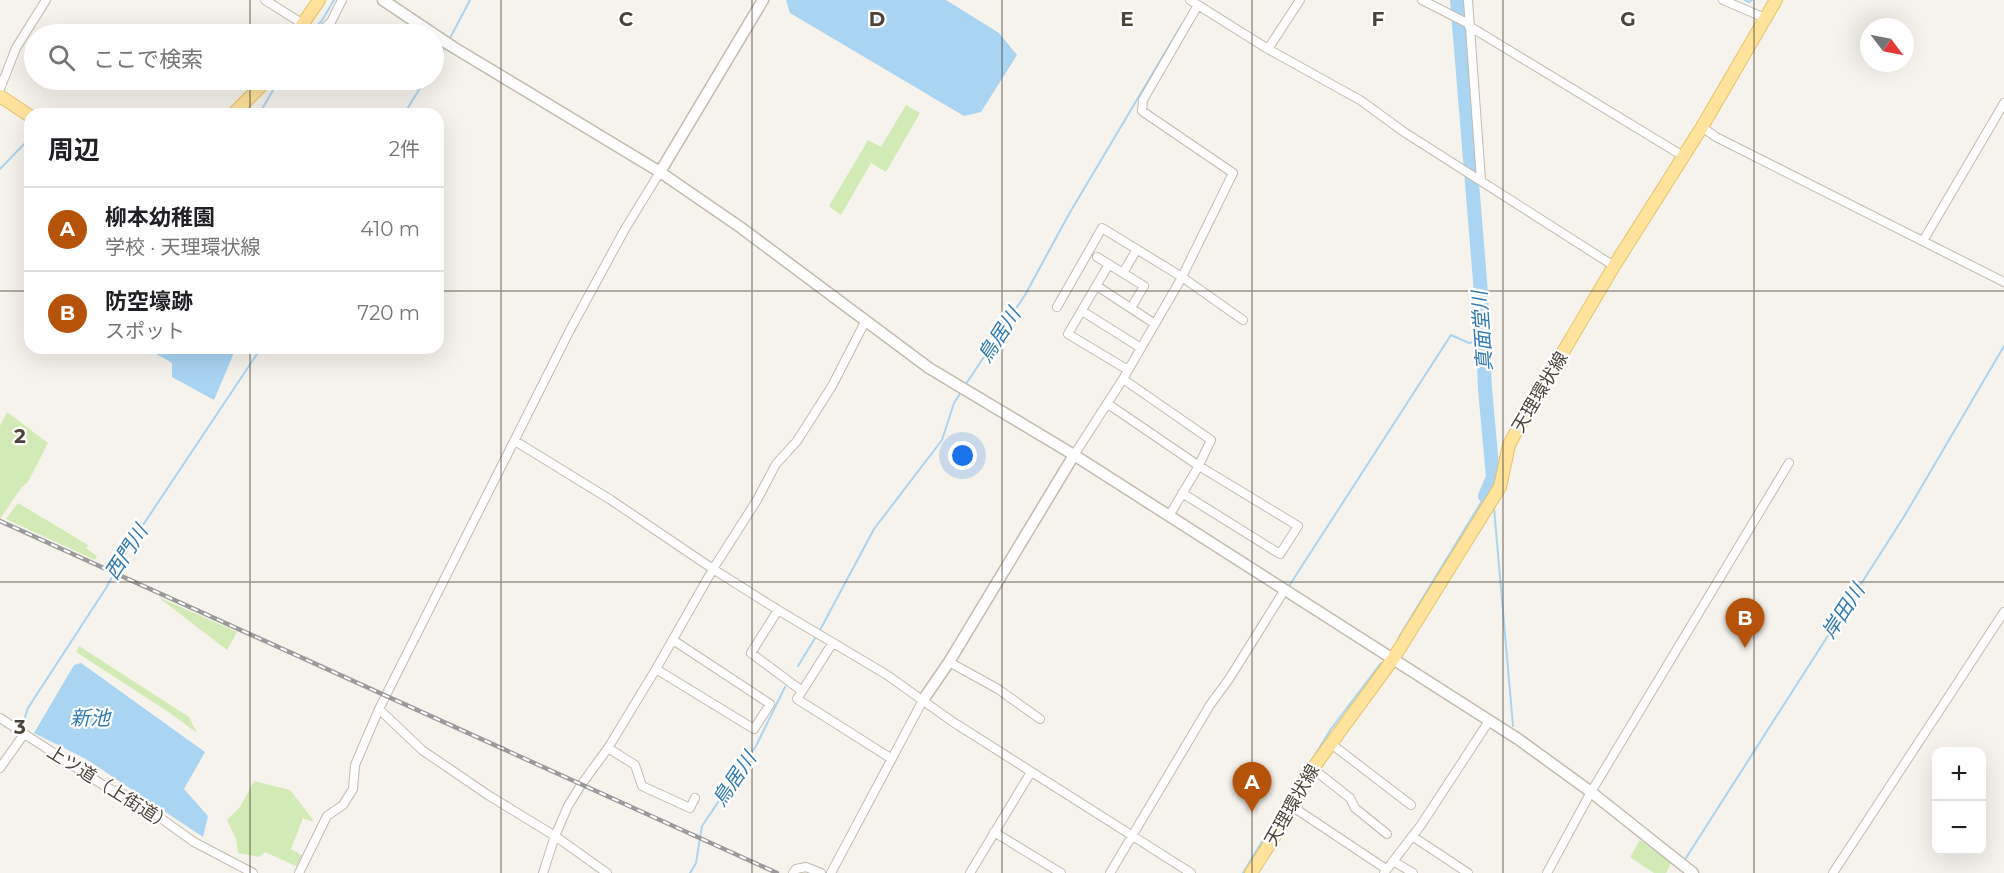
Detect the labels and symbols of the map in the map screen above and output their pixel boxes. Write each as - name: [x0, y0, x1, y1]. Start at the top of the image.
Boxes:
- text: C: [619, 7, 634, 31]
- text: D: [869, 7, 885, 31]
- text: E: [1120, 7, 1134, 31]
- text: F: [1372, 7, 1385, 31]
- text: G: [1620, 7, 1636, 31]
- north arrow: [1860, 18, 1914, 72]
- water label: 真面堂川: [1467, 288, 1497, 372]
- water label: 鳥居川: [973, 302, 1026, 367]
- street label: 天理環状線: [1507, 348, 1573, 436]
- text: 2: [14, 424, 26, 448]
- your location: [948, 441, 977, 470]
- water label: 西門川: [100, 519, 153, 584]
- water label: 岸田川: [1817, 578, 1870, 643]
- pin: B: [1726, 598, 1764, 648]
- water label: 新池: [70, 706, 112, 730]
- text: 3: [13, 715, 26, 739]
- street label: 上ツ道（上街道）: [43, 741, 177, 835]
- water label: 鳥居川: [707, 746, 762, 811]
- street label: 天理環状線: [1260, 761, 1324, 849]
- pin: A: [1232, 762, 1272, 812]

